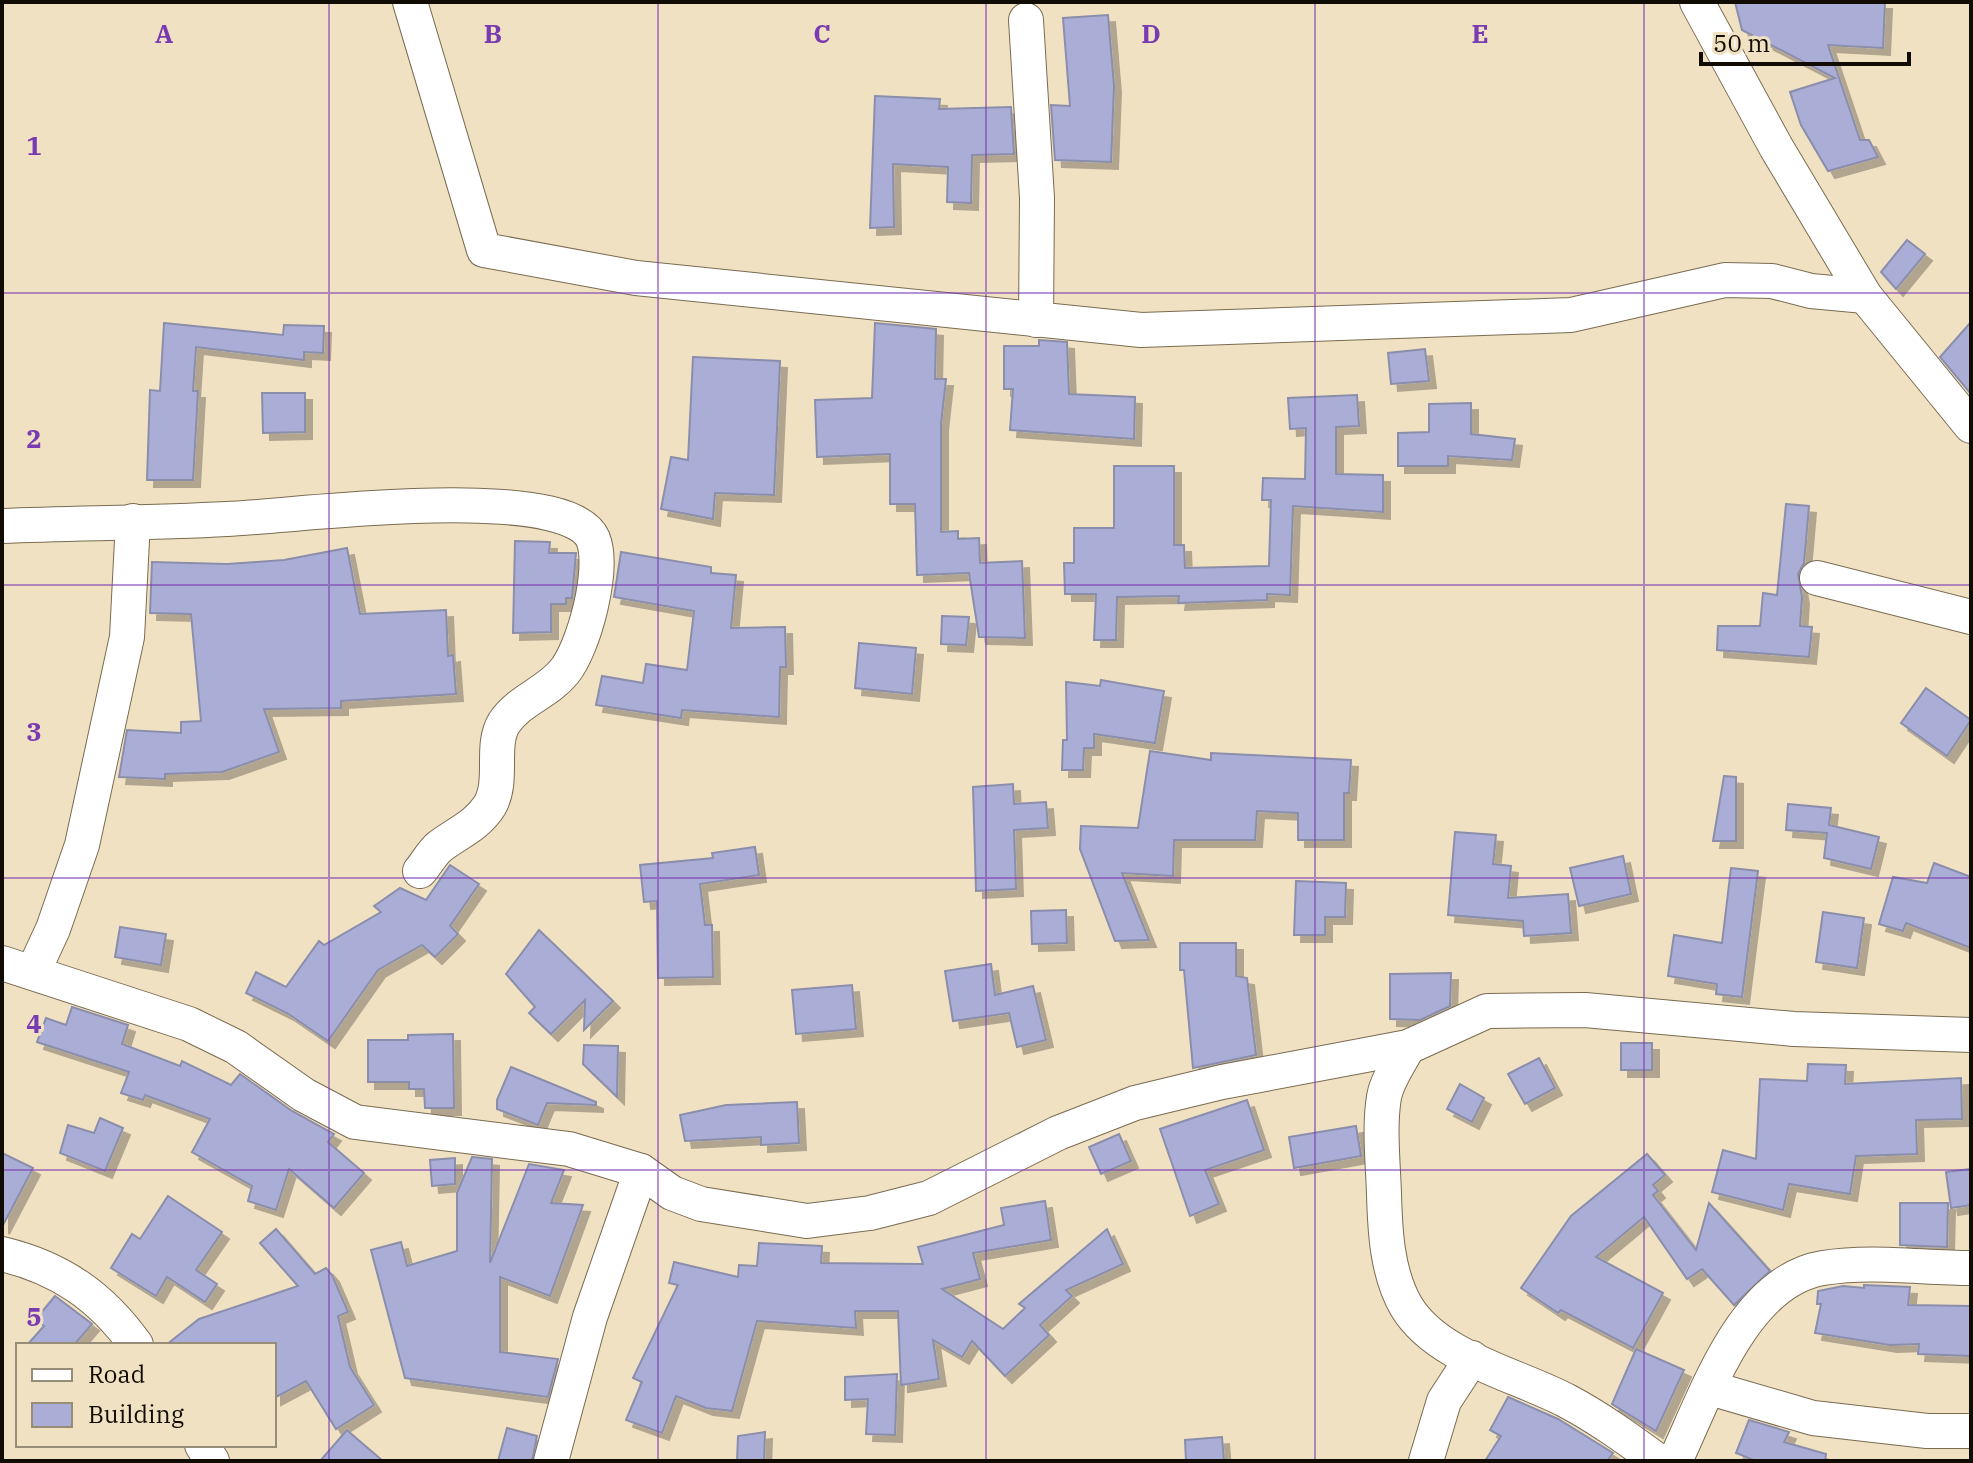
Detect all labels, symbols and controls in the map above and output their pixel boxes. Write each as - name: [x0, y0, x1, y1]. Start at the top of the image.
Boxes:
- text: A: [155, 16, 173, 50]
- text: B: [484, 16, 502, 50]
- text: C: [813, 16, 831, 50]
- text: D: [1141, 16, 1161, 50]
- text: E: [1471, 16, 1489, 50]
- scale bar: [1701, 16, 1909, 66]
- text: 50 m: [1713, 27, 1770, 59]
- text: 1: [26, 128, 42, 162]
- text: 2: [26, 421, 42, 455]
- text: 3: [26, 714, 42, 748]
- text: 4: [26, 1006, 42, 1040]
- text: 5: [26, 1299, 42, 1333]
- legend: [16, 1343, 276, 1447]
- text: Road: [88, 1358, 145, 1390]
- text: Building: [88, 1398, 184, 1430]

